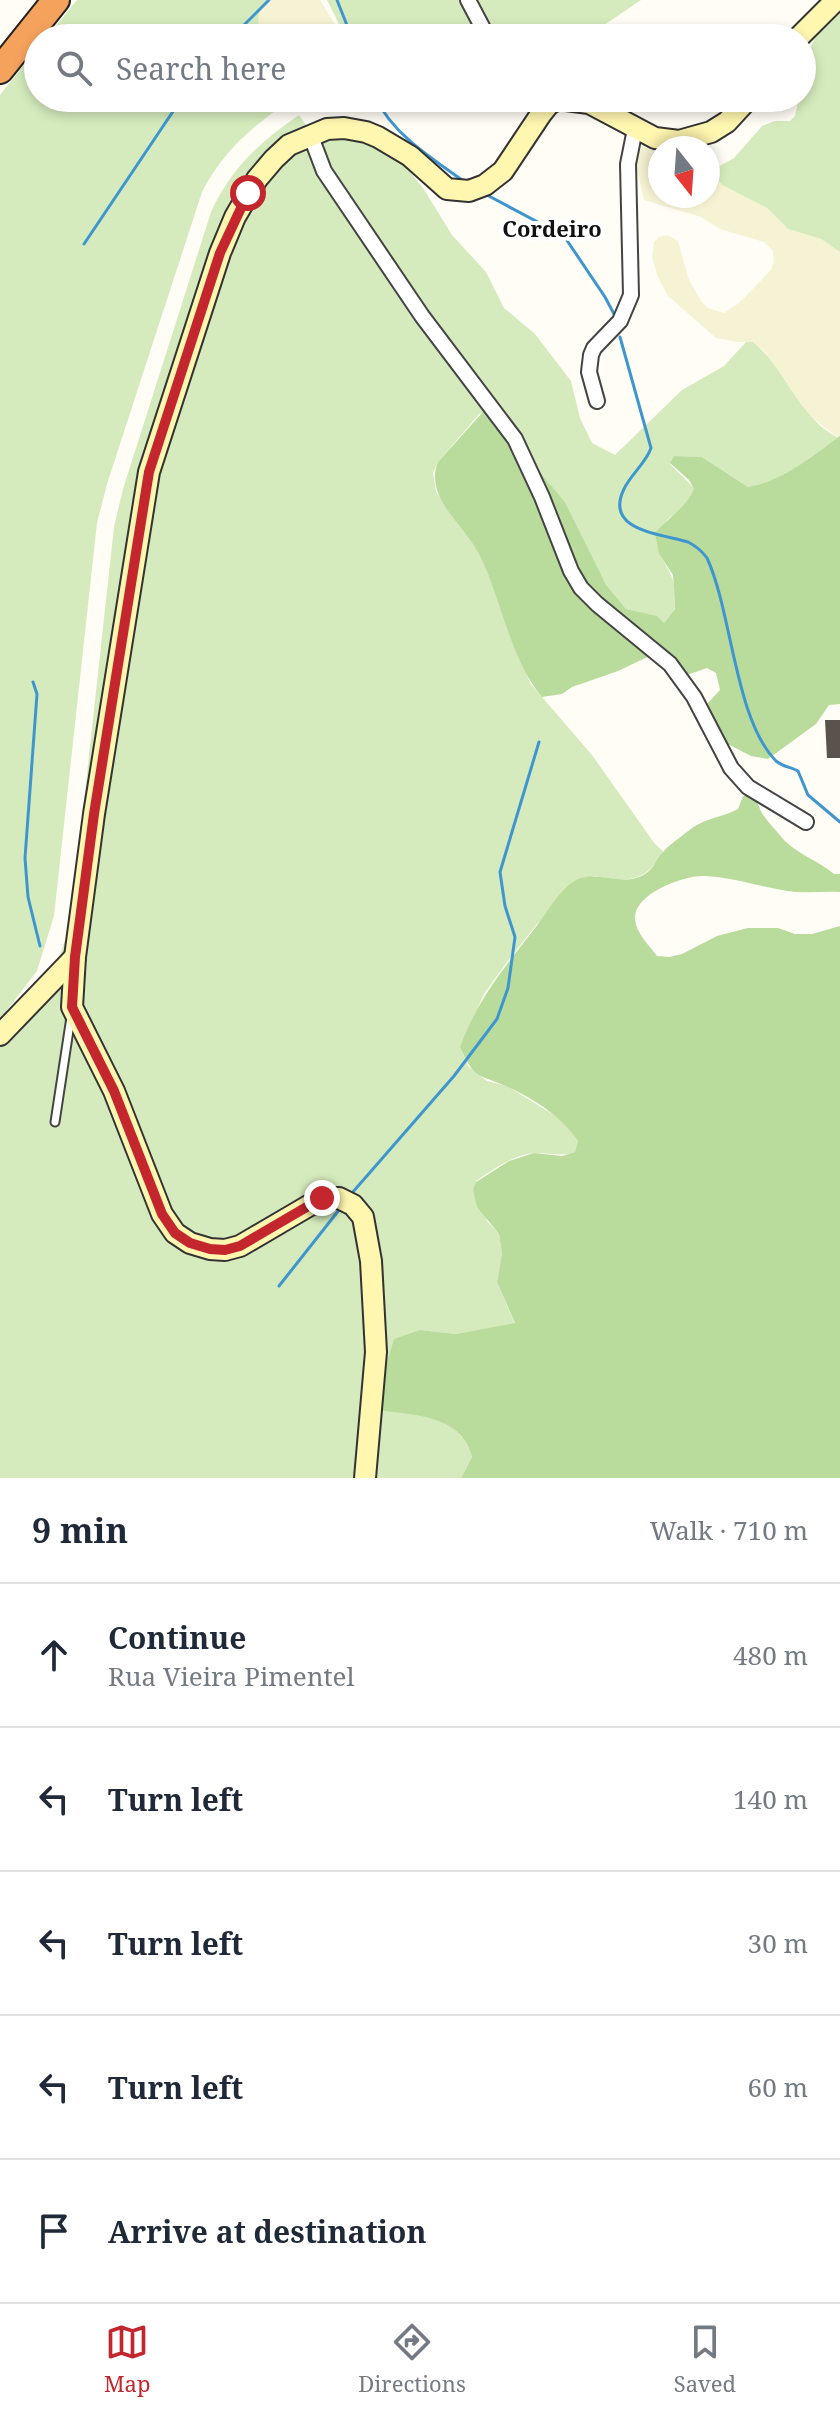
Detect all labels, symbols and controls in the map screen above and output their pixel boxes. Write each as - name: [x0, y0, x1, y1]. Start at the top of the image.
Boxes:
- search box: [24, 24, 816, 112]
- icon: search: [52, 46, 96, 90]
- text: Search here: [116, 48, 286, 89]
- north arrow: [648, 136, 720, 208]
- route start: [230, 175, 266, 211]
- district label: Cordeiro: [502, 213, 602, 243]
- route end: [304, 1180, 340, 1216]
- text: 9 min: [32, 1507, 128, 1553]
- text: Walk · 710 m: [650, 1512, 808, 1548]
- text: Continue: [108, 1617, 246, 1658]
- icon: ahead: [32, 1633, 76, 1677]
- text: 480 m: [733, 1637, 808, 1673]
- text: Rua Vieira Pimentel: [108, 1658, 355, 1694]
- icon: left: [32, 1777, 76, 1821]
- text: Turn left: [108, 1779, 243, 1820]
- text: 140 m: [733, 1781, 808, 1817]
- icon: left: [32, 1921, 76, 1965]
- text: Turn left: [108, 1923, 243, 1964]
- text: 30 m: [748, 1925, 808, 1961]
- icon: left: [32, 2065, 76, 2109]
- text: Turn left: [108, 2067, 243, 2108]
- text: 60 m: [748, 2069, 808, 2105]
- icon: arrive: [32, 2209, 76, 2253]
- text: Arrive at destination: [108, 2211, 427, 2252]
- tab: Map: [104, 2320, 150, 2398]
- tab: Directions: [358, 2320, 466, 2398]
- tab: Saved: [674, 2320, 736, 2398]

